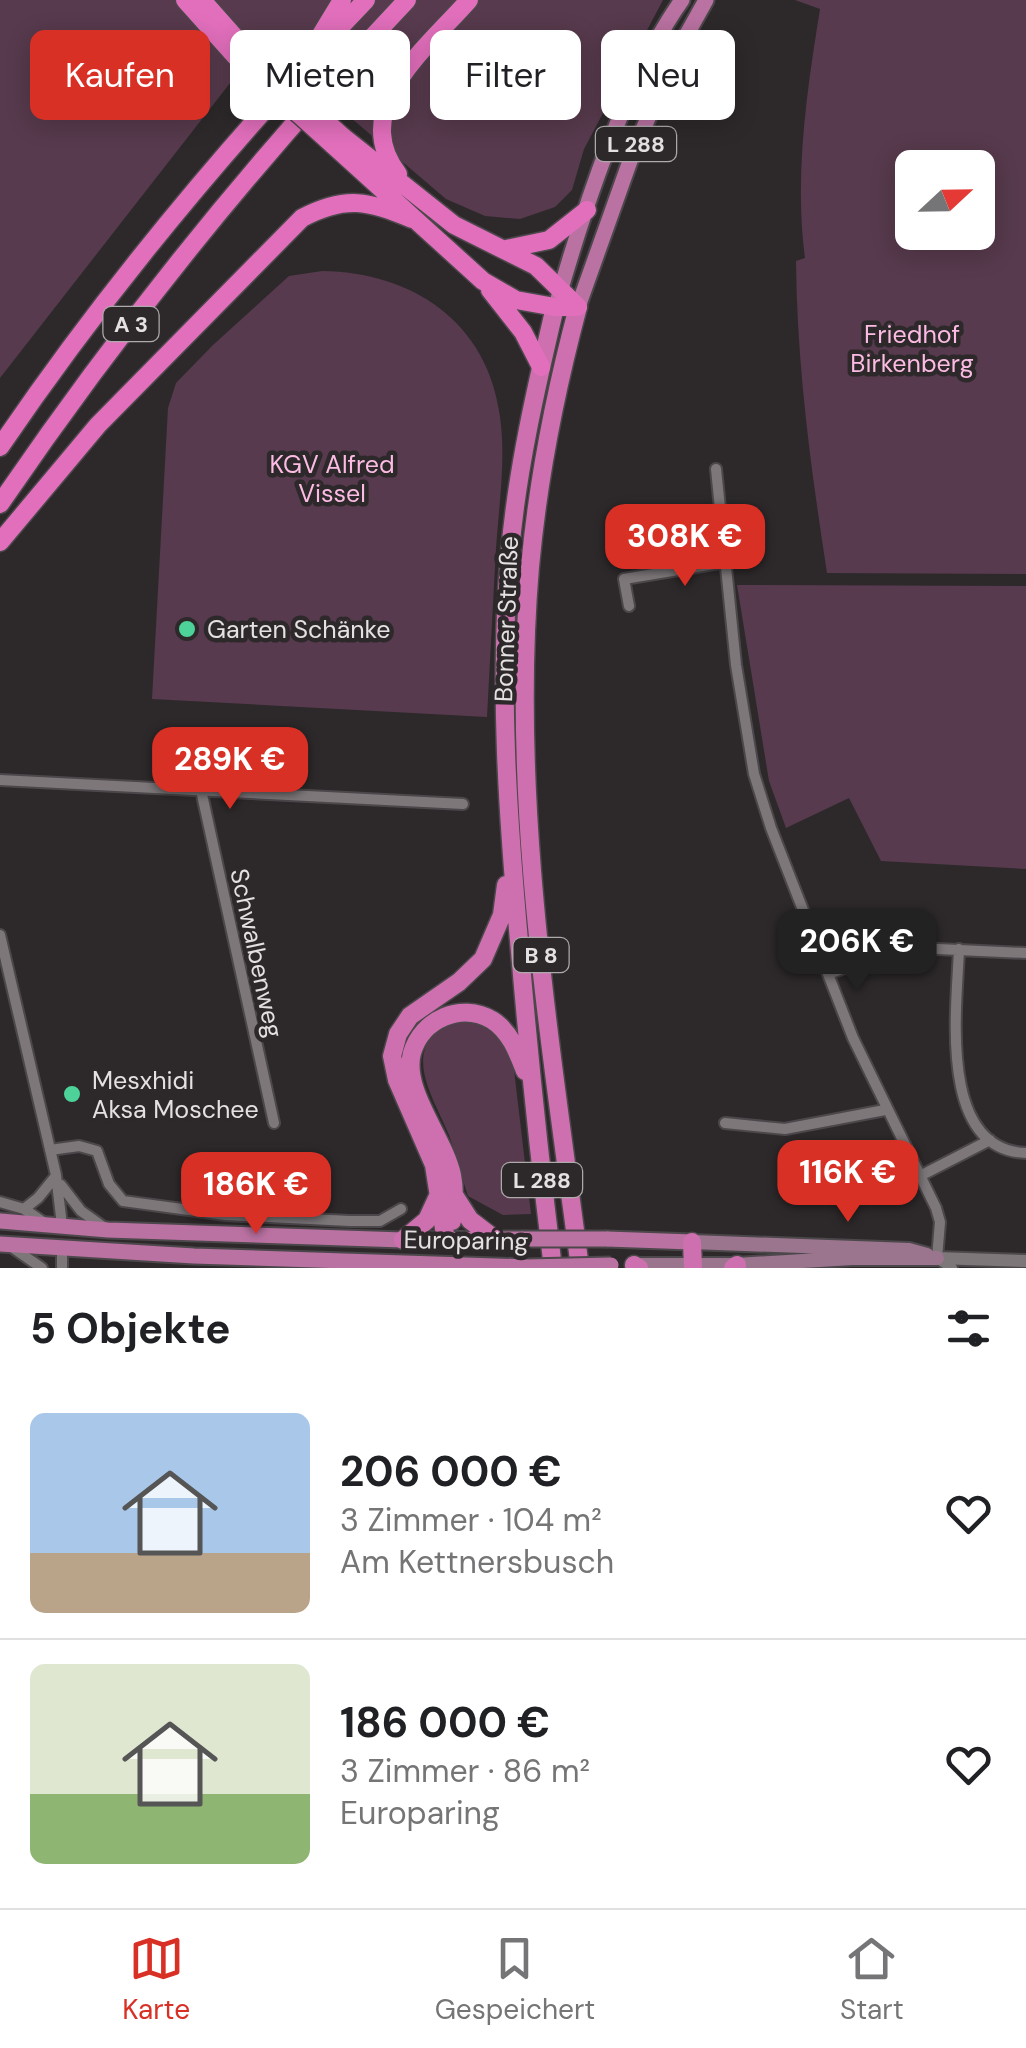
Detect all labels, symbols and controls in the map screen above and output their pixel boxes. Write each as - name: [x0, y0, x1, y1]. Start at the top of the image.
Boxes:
- chip: Kaufen: [30, 30, 210, 120]
- chip: Mieten: [230, 30, 410, 120]
- chip: Filter: [430, 30, 581, 120]
- chip: Neu: [601, 30, 735, 120]
- road number: L 288: [596, 127, 676, 161]
- north arrow: [895, 150, 995, 250]
- map controls: [895, 150, 995, 250]
- road number: A 3: [104, 307, 158, 341]
- park label: Friedhof Birkenberg: [850, 318, 974, 380]
- park label: KGV Alfred Vissel: [269, 448, 395, 510]
- pin: 308K €: [604, 504, 766, 589]
- text: 308K €: [627, 515, 743, 557]
- street label: Bonner Straße: [487, 535, 526, 703]
- place label: Garten Schänke: [207, 613, 390, 646]
- marker: Garten Schänke: [176, 618, 198, 640]
- pin: 289K €: [149, 727, 311, 812]
- text: 289K €: [174, 738, 286, 780]
- street label: Schwalbenweg: [223, 866, 291, 1041]
- pin: 206K €: [776, 909, 938, 994]
- text: 206K €: [800, 920, 914, 962]
- road number: B 8: [514, 938, 568, 972]
- place label: Mesxhidi Aksa Moschee: [92, 1064, 259, 1126]
- marker: Mesxhidi Aksa Moschee: [61, 1083, 83, 1105]
- pin: 116K €: [767, 1140, 929, 1225]
- text: 116K €: [799, 1151, 897, 1193]
- pin: 186K €: [175, 1152, 337, 1237]
- text: 186K €: [203, 1163, 309, 1205]
- road number: L 288: [502, 1163, 582, 1197]
- street label: Europaring: [403, 1223, 529, 1258]
- text: 5 Objekte: [30, 1301, 230, 1356]
- icon: filters: [941, 1301, 996, 1356]
- text: 206 000 €: [340, 1444, 562, 1499]
- icon: home: [110, 1453, 230, 1573]
- icon: heart: [941, 1486, 996, 1541]
- text: 3 Zimmer · 104 m²: [340, 1499, 602, 1541]
- text: Am Kettnersbusch: [340, 1541, 614, 1583]
- text: 186 000 €: [340, 1695, 550, 1750]
- icon: home: [110, 1704, 230, 1824]
- icon: heart: [941, 1737, 996, 1792]
- text: 3 Zimmer · 86 m²: [340, 1750, 590, 1792]
- text: Europaring: [340, 1792, 500, 1834]
- tab: Karte: [122, 1931, 190, 2028]
- tab: Gespeichert: [435, 1931, 595, 2028]
- tab: Start: [840, 1931, 904, 2028]

